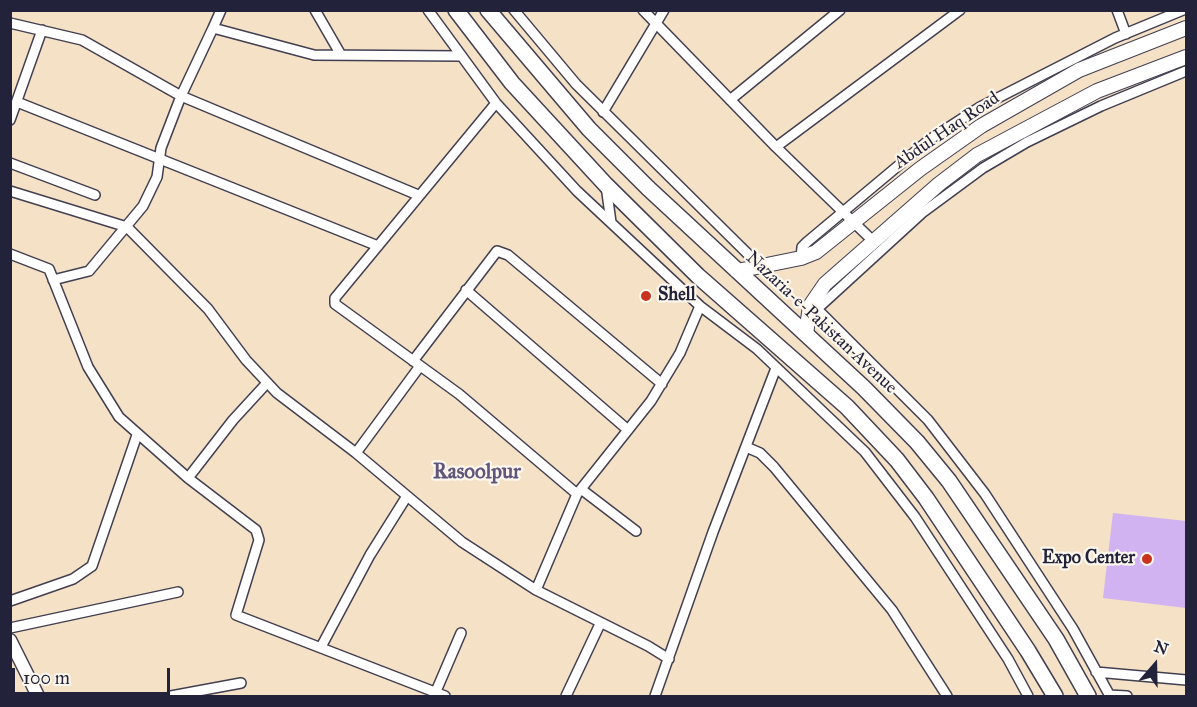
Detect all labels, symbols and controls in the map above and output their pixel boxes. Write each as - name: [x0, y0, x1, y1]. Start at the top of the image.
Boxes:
- street label: Abdul Haq Road: [890, 88, 1004, 174]
- street label: Nazaria-e-Pakistan Avenue: [741, 247, 901, 399]
- place label: Shell: [658, 285, 696, 307]
- marker: Shell: [639, 289, 653, 303]
- district label: Rasoolpur: [433, 460, 521, 486]
- place label: Expo Center: [1042, 548, 1135, 570]
- marker: Expo Center: [1140, 552, 1154, 566]
- north arrow: [1125, 635, 1185, 695]
- text: N: [1152, 636, 1171, 659]
- scale bar: [15, 656, 172, 694]
- text: 100 m: [23, 667, 70, 689]

